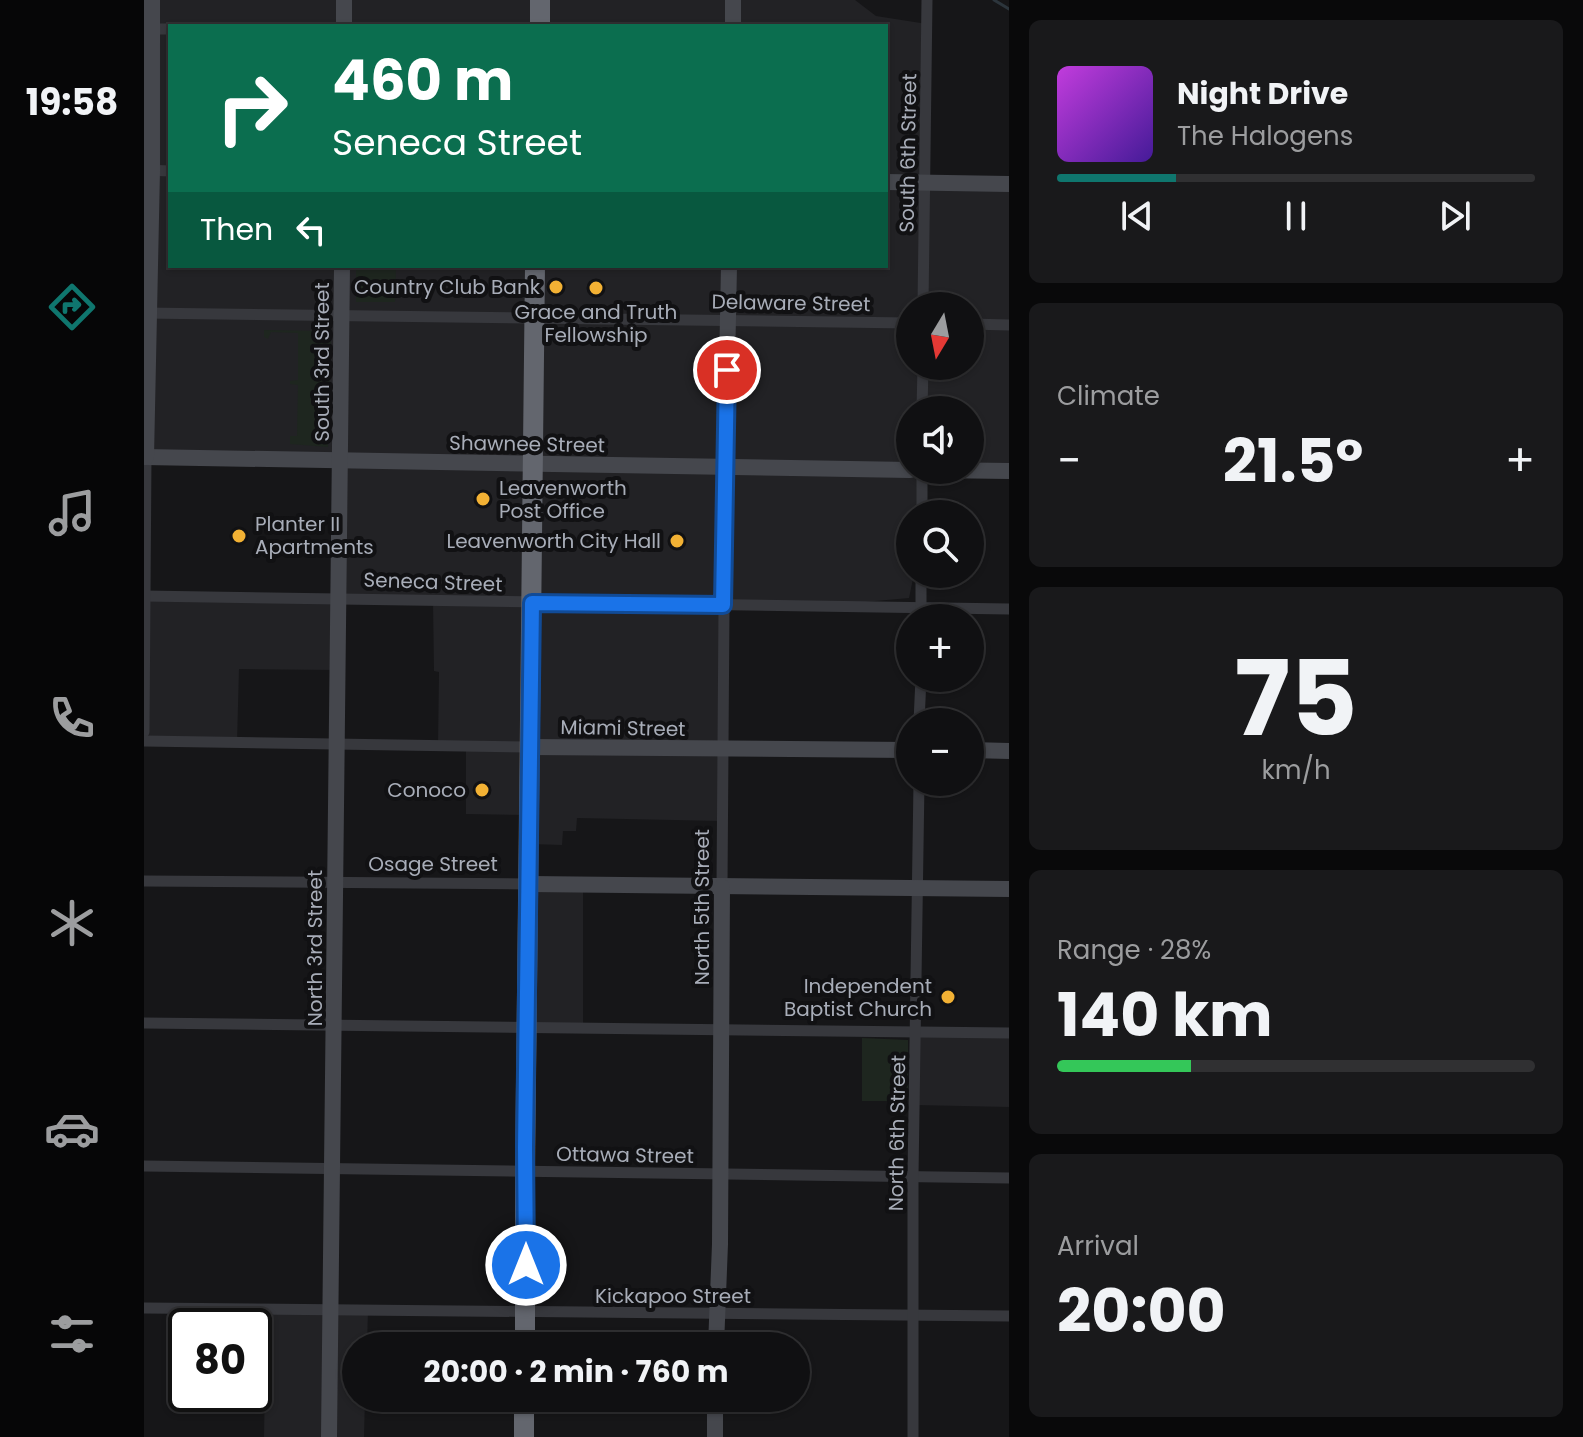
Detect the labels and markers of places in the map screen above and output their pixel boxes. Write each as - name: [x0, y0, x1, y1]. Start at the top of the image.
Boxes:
- place label: Country Club Bank: [354, 273, 541, 301]
- marker: Country Club Bank: [547, 278, 565, 296]
- marker: Grace and Truth Fellowship: [587, 279, 605, 297]
- place label: Grace and Truth Fellowship: [515, 298, 677, 349]
- pin: [693, 336, 761, 404]
- place label: Leavenworth Post Office: [499, 474, 627, 525]
- marker: Leavenworth Post Office: [474, 490, 492, 508]
- place label: Planter II Apartments: [255, 510, 374, 561]
- marker: Planter II Apartments: [230, 527, 248, 545]
- place label: Leavenworth City Hall: [447, 527, 661, 555]
- marker: Leavenworth City Hall: [668, 532, 686, 550]
- place label: Conoco: [387, 776, 466, 804]
- marker: Conoco: [473, 781, 491, 799]
- place label: Independent Baptist Church: [784, 972, 932, 1023]
- marker: Independent Baptist Church: [939, 988, 957, 1006]

